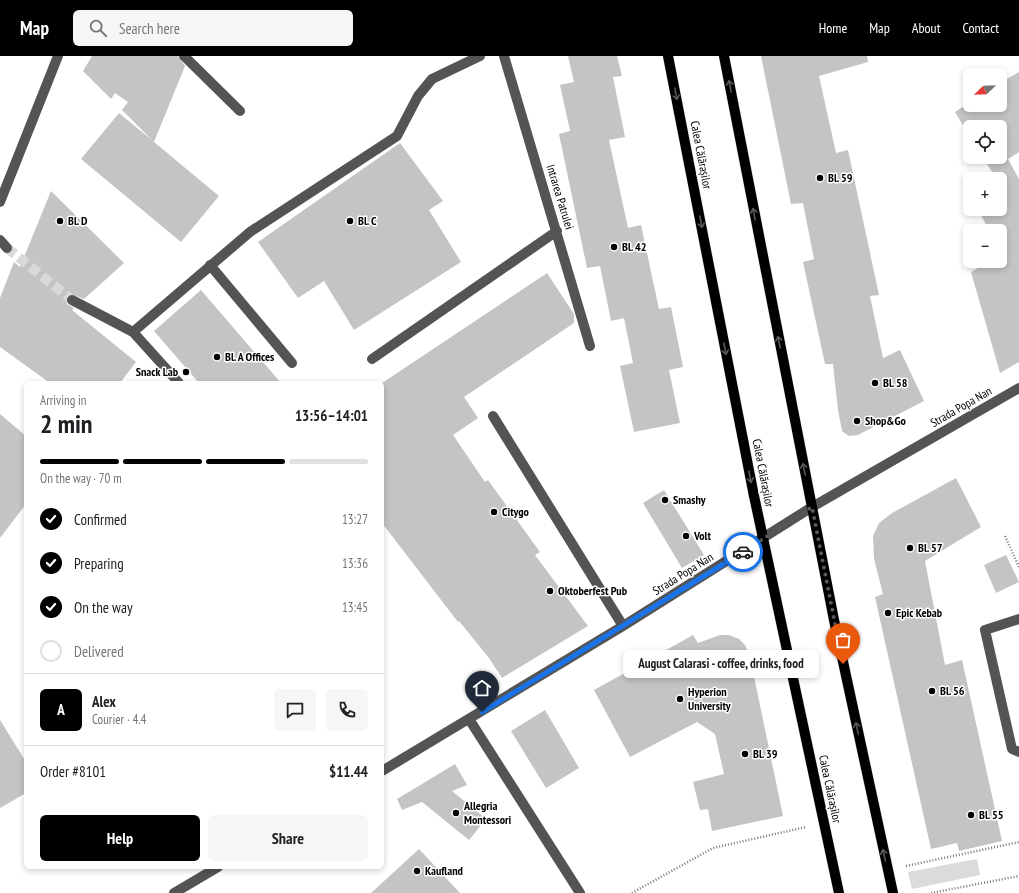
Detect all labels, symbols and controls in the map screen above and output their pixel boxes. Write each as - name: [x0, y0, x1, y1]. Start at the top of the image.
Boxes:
- search box: [73, 10, 353, 46]
- text: Map: [20, 16, 49, 40]
- icon: search: [87, 17, 109, 39]
- text: Search here: [119, 19, 180, 38]
- text: Home: [819, 19, 847, 37]
- text: Map: [869, 19, 890, 37]
- text: About: [912, 19, 941, 37]
- text: Contact: [963, 19, 999, 37]
- north arrow: [963, 68, 1007, 112]
- map controls: [963, 68, 1007, 268]
- one-way arrow: [725, 80, 733, 93]
- one-way arrow: [672, 87, 680, 100]
- street label: Calea Călărașilor: [688, 120, 716, 191]
- button: locate: [963, 120, 1007, 164]
- street label: Intrarea Patrulei: [543, 163, 577, 231]
- place label: Bl. 59: [828, 170, 853, 185]
- button: +: [963, 172, 1007, 216]
- marker: Bl. 59: [815, 173, 825, 183]
- one-way arrow: [750, 208, 758, 221]
- place label: Bl. D: [68, 213, 88, 228]
- place label: Bl. C: [358, 213, 377, 228]
- one-way arrow: [697, 215, 705, 228]
- marker: Bl. D: [55, 216, 65, 226]
- marker: Bl. C: [345, 216, 355, 226]
- button: −: [963, 224, 1007, 268]
- place label: Bl. 42: [622, 239, 647, 254]
- marker: Bl. 42: [609, 242, 619, 252]
- one-way arrow: [775, 336, 783, 349]
- one-way arrow: [722, 343, 730, 356]
- place label: Bl. A Offices: [225, 349, 274, 364]
- marker: Bl. A Offices: [212, 352, 222, 362]
- place label: Snack Lab: [136, 364, 179, 379]
- marker: Snack Lab: [181, 367, 191, 377]
- place label: Bl. 58: [883, 375, 908, 390]
- marker: Bl. 58: [870, 378, 880, 388]
- street label: Strada Popa Nan: [927, 383, 994, 430]
- text: Arriving in: [40, 392, 87, 409]
- text: 13:56–14:01: [295, 406, 368, 425]
- text: 2 min: [40, 407, 93, 440]
- place label: Shop&Go: [865, 413, 906, 428]
- marker: Shop&Go: [852, 416, 862, 426]
- street label: Calea Călărașilor: [750, 438, 778, 509]
- one-way arrow: [800, 463, 808, 476]
- text: On the way · 70 m: [40, 470, 122, 487]
- one-way arrow: [747, 470, 755, 483]
- place label: Smashy: [673, 492, 706, 507]
- marker: Smashy: [660, 495, 670, 505]
- place label: Citygo: [502, 504, 529, 519]
- marker: Citygo: [489, 507, 499, 517]
- icon: check: [40, 508, 62, 530]
- text: Confirmed: [74, 510, 127, 529]
- text: 13:27: [342, 511, 368, 528]
- place label: Volt: [693, 528, 712, 543]
- marker: Volt: [681, 531, 691, 541]
- courier: [723, 532, 763, 572]
- place label: Bl. 57: [918, 540, 943, 555]
- icon: car: [732, 541, 754, 563]
- marker: Bl. 57: [905, 543, 915, 553]
- street label: Strada Popa Nan: [650, 549, 716, 598]
- icon: check: [40, 552, 62, 574]
- text: Preparing: [74, 554, 124, 573]
- text: 13:36: [342, 555, 368, 572]
- place label: Oktoberfest Pub: [558, 583, 628, 598]
- marker: Oktoberfest Pub: [545, 586, 555, 596]
- icon: check: [40, 596, 62, 618]
- text: On the way: [74, 598, 133, 617]
- text: 13:45: [342, 599, 368, 616]
- place label: Epic Kebab: [896, 605, 943, 620]
- marker: Epic Kebab: [883, 608, 893, 618]
- pin: [826, 623, 860, 664]
- icon: bag: [832, 629, 854, 651]
- text: Delivered: [74, 642, 124, 661]
- callout: August Calarasi - coffee, drinks, food: [623, 650, 819, 678]
- text: August Calarasi - coffee, drinks, food: [638, 655, 804, 672]
- pin: [465, 671, 499, 712]
- icon: home: [471, 677, 493, 699]
- place label: Bl. 56: [940, 683, 965, 698]
- place label: Hyperion University: [688, 684, 731, 713]
- marker: Bl. 56: [927, 686, 937, 696]
- button: chat: [274, 689, 316, 731]
- button: phone: [326, 689, 368, 731]
- text: Alex: [92, 692, 116, 711]
- marker: Hyperion University: [675, 694, 685, 704]
- text: A: [57, 700, 65, 719]
- text: Courier · 4.4: [92, 711, 146, 728]
- one-way arrow: [852, 722, 860, 735]
- place label: Bl. 39: [753, 746, 778, 761]
- marker: Bl. 39: [740, 749, 750, 759]
- street label: Calea Călărașilor: [816, 754, 845, 825]
- text: Order #8101: [40, 762, 106, 781]
- text: $11.44: [329, 762, 368, 781]
- place label: Allegria Montessori: [463, 798, 512, 827]
- place label: Bl. 55: [979, 807, 1004, 822]
- marker: Allegria Montessori: [451, 808, 461, 818]
- marker: Bl. 55: [966, 810, 976, 820]
- button: Help: [40, 815, 200, 861]
- button: Share: [208, 815, 368, 861]
- one-way arrow: [880, 849, 888, 862]
- place label: Kaufland: [425, 863, 463, 878]
- marker: Kaufland: [412, 866, 422, 876]

